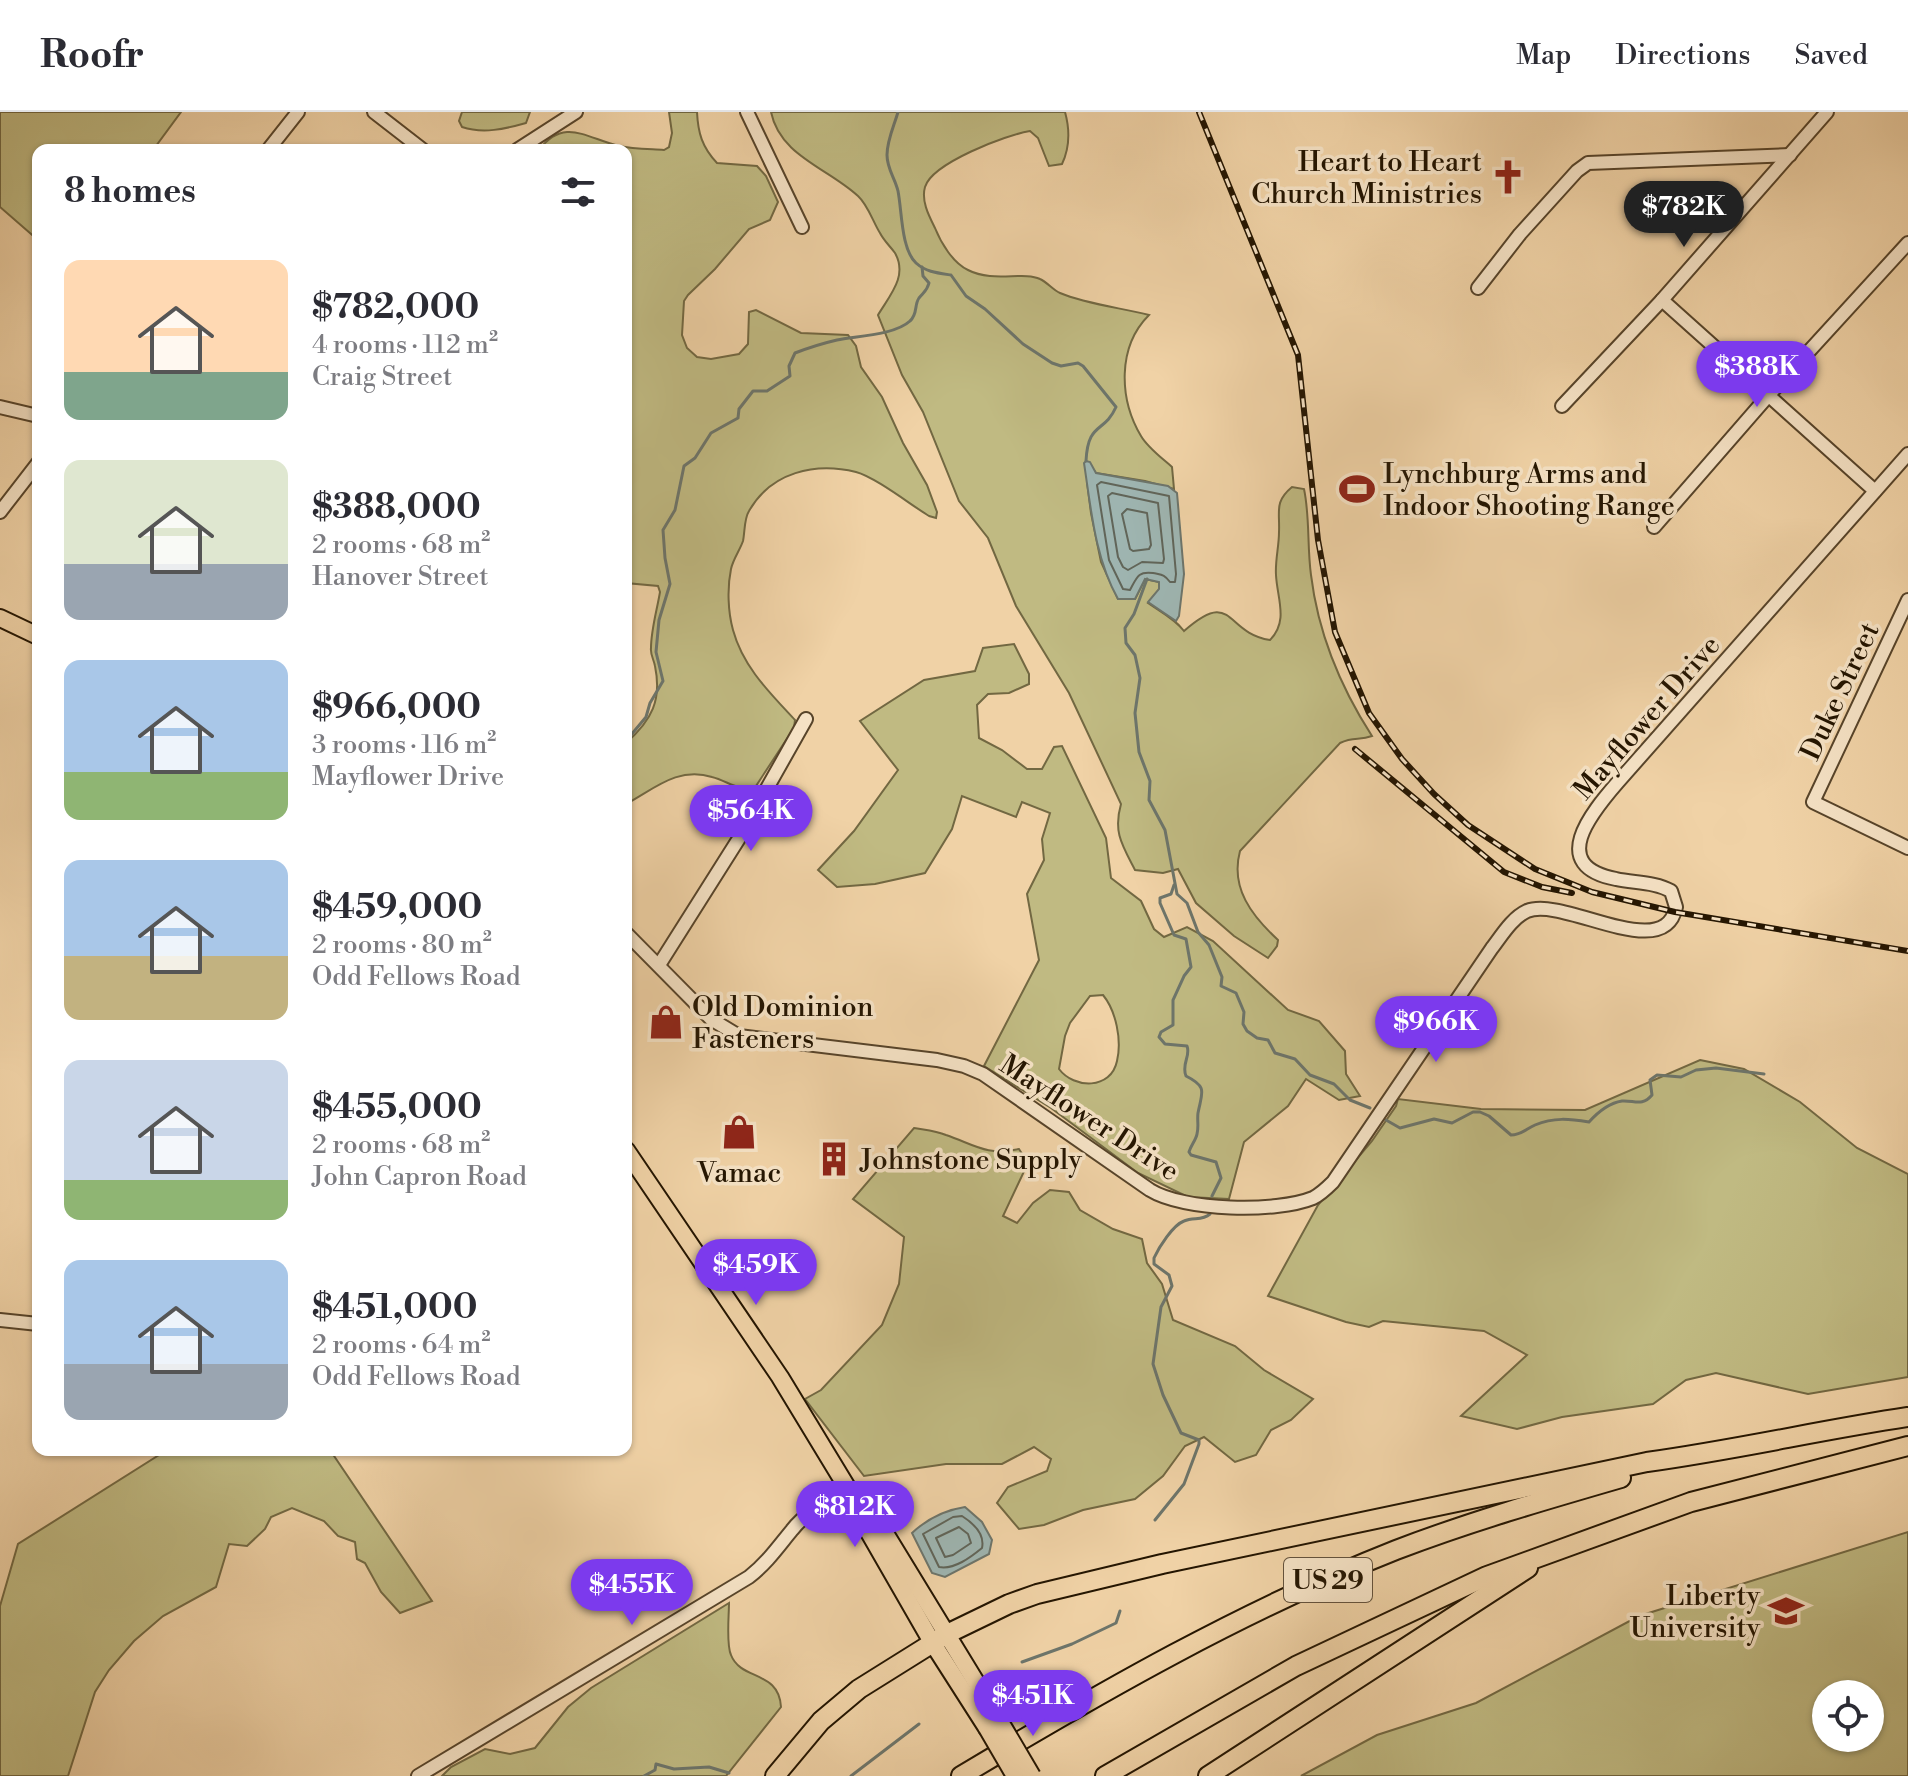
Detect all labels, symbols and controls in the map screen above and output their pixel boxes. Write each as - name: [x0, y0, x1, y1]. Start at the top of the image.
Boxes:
- text: Roofr: [40, 32, 144, 79]
- text: Map: [1516, 38, 1571, 73]
- text: Directions: [1615, 38, 1750, 73]
- text: Saved: [1794, 38, 1868, 73]
- place label: Heart to Heart Church Ministries: [1251, 145, 1482, 212]
- church icon: Heart to Heart Church Ministries: [1489, 158, 1527, 196]
- icon: filters: [556, 170, 600, 214]
- text: 8 homes: [64, 171, 196, 213]
- pin: $782K: [1628, 181, 1740, 249]
- text: $782K: [1642, 191, 1726, 223]
- text: $782,000: [312, 287, 479, 329]
- icon: home: [128, 292, 224, 388]
- text: 4 rooms · 112 m²: [312, 329, 498, 361]
- pin: $388K: [1701, 341, 1813, 409]
- text: $388K: [1714, 351, 1800, 383]
- text: Craig Street: [312, 361, 452, 393]
- place label: Lynchburg Arms and Indoor Shooting Range: [1383, 457, 1675, 524]
- sports icon: Lynchburg Arms and Indoor Shooting Range: [1338, 470, 1376, 508]
- text: $388,000: [312, 487, 481, 529]
- icon: home: [128, 492, 224, 588]
- text: 2 rooms · 68 m²: [312, 529, 490, 561]
- text: Hanover Street: [312, 561, 488, 593]
- street label: Duke Street: [1793, 617, 1888, 766]
- street label: Mayflower Drive: [1566, 628, 1728, 808]
- text: $966,000: [312, 687, 481, 729]
- icon: home: [128, 692, 224, 788]
- text: 3 rooms · 116 m²: [312, 729, 496, 761]
- text: Mayflower Drive: [312, 761, 504, 793]
- pin: $564K: [695, 785, 807, 853]
- text: $564K: [708, 795, 794, 827]
- text: $459,000: [312, 887, 482, 929]
- icon: home: [128, 892, 224, 988]
- text: 2 rooms · 80 m²: [312, 929, 492, 961]
- text: Odd Fellows Road: [312, 961, 521, 993]
- place label: Old Dominion Fasteners: [692, 990, 874, 1057]
- pin: $966K: [1380, 996, 1492, 1064]
- shop icon: Old Dominion Fasteners: [647, 1003, 685, 1041]
- text: $966K: [1393, 1006, 1479, 1038]
- street label: Mayflower Drive: [993, 1047, 1185, 1189]
- text: $455,000: [312, 1087, 482, 1129]
- icon: home: [128, 1092, 224, 1188]
- shop icon: Vamac: [720, 1113, 758, 1151]
- text: 2 rooms · 68 m²: [312, 1129, 490, 1161]
- building icon: Johnstone Supply: [815, 1140, 853, 1178]
- place label: Johnstone Supply: [859, 1143, 1082, 1178]
- place label: Vamac: [696, 1156, 781, 1191]
- text: John Capron Road: [312, 1161, 527, 1193]
- pin: $459K: [700, 1239, 812, 1307]
- text: $459K: [713, 1249, 799, 1281]
- text: $451,000: [312, 1287, 477, 1329]
- icon: home: [128, 1292, 224, 1388]
- text: 2 rooms · 64 m²: [312, 1329, 491, 1361]
- text: Odd Fellows Road: [312, 1361, 521, 1393]
- pin: $812K: [799, 1481, 911, 1549]
- text: $812K: [814, 1491, 896, 1523]
- road number: US 29: [1284, 1558, 1372, 1602]
- pin: $455K: [576, 1559, 688, 1627]
- text: $455K: [589, 1569, 675, 1601]
- place label: Liberty University: [1630, 1579, 1760, 1646]
- school or university icon: Liberty University: [1767, 1592, 1805, 1630]
- pin: $451K: [977, 1670, 1089, 1738]
- text: $451K: [992, 1680, 1074, 1712]
- map controls: [1812, 1680, 1884, 1752]
- button: locate: [1812, 1680, 1884, 1752]

